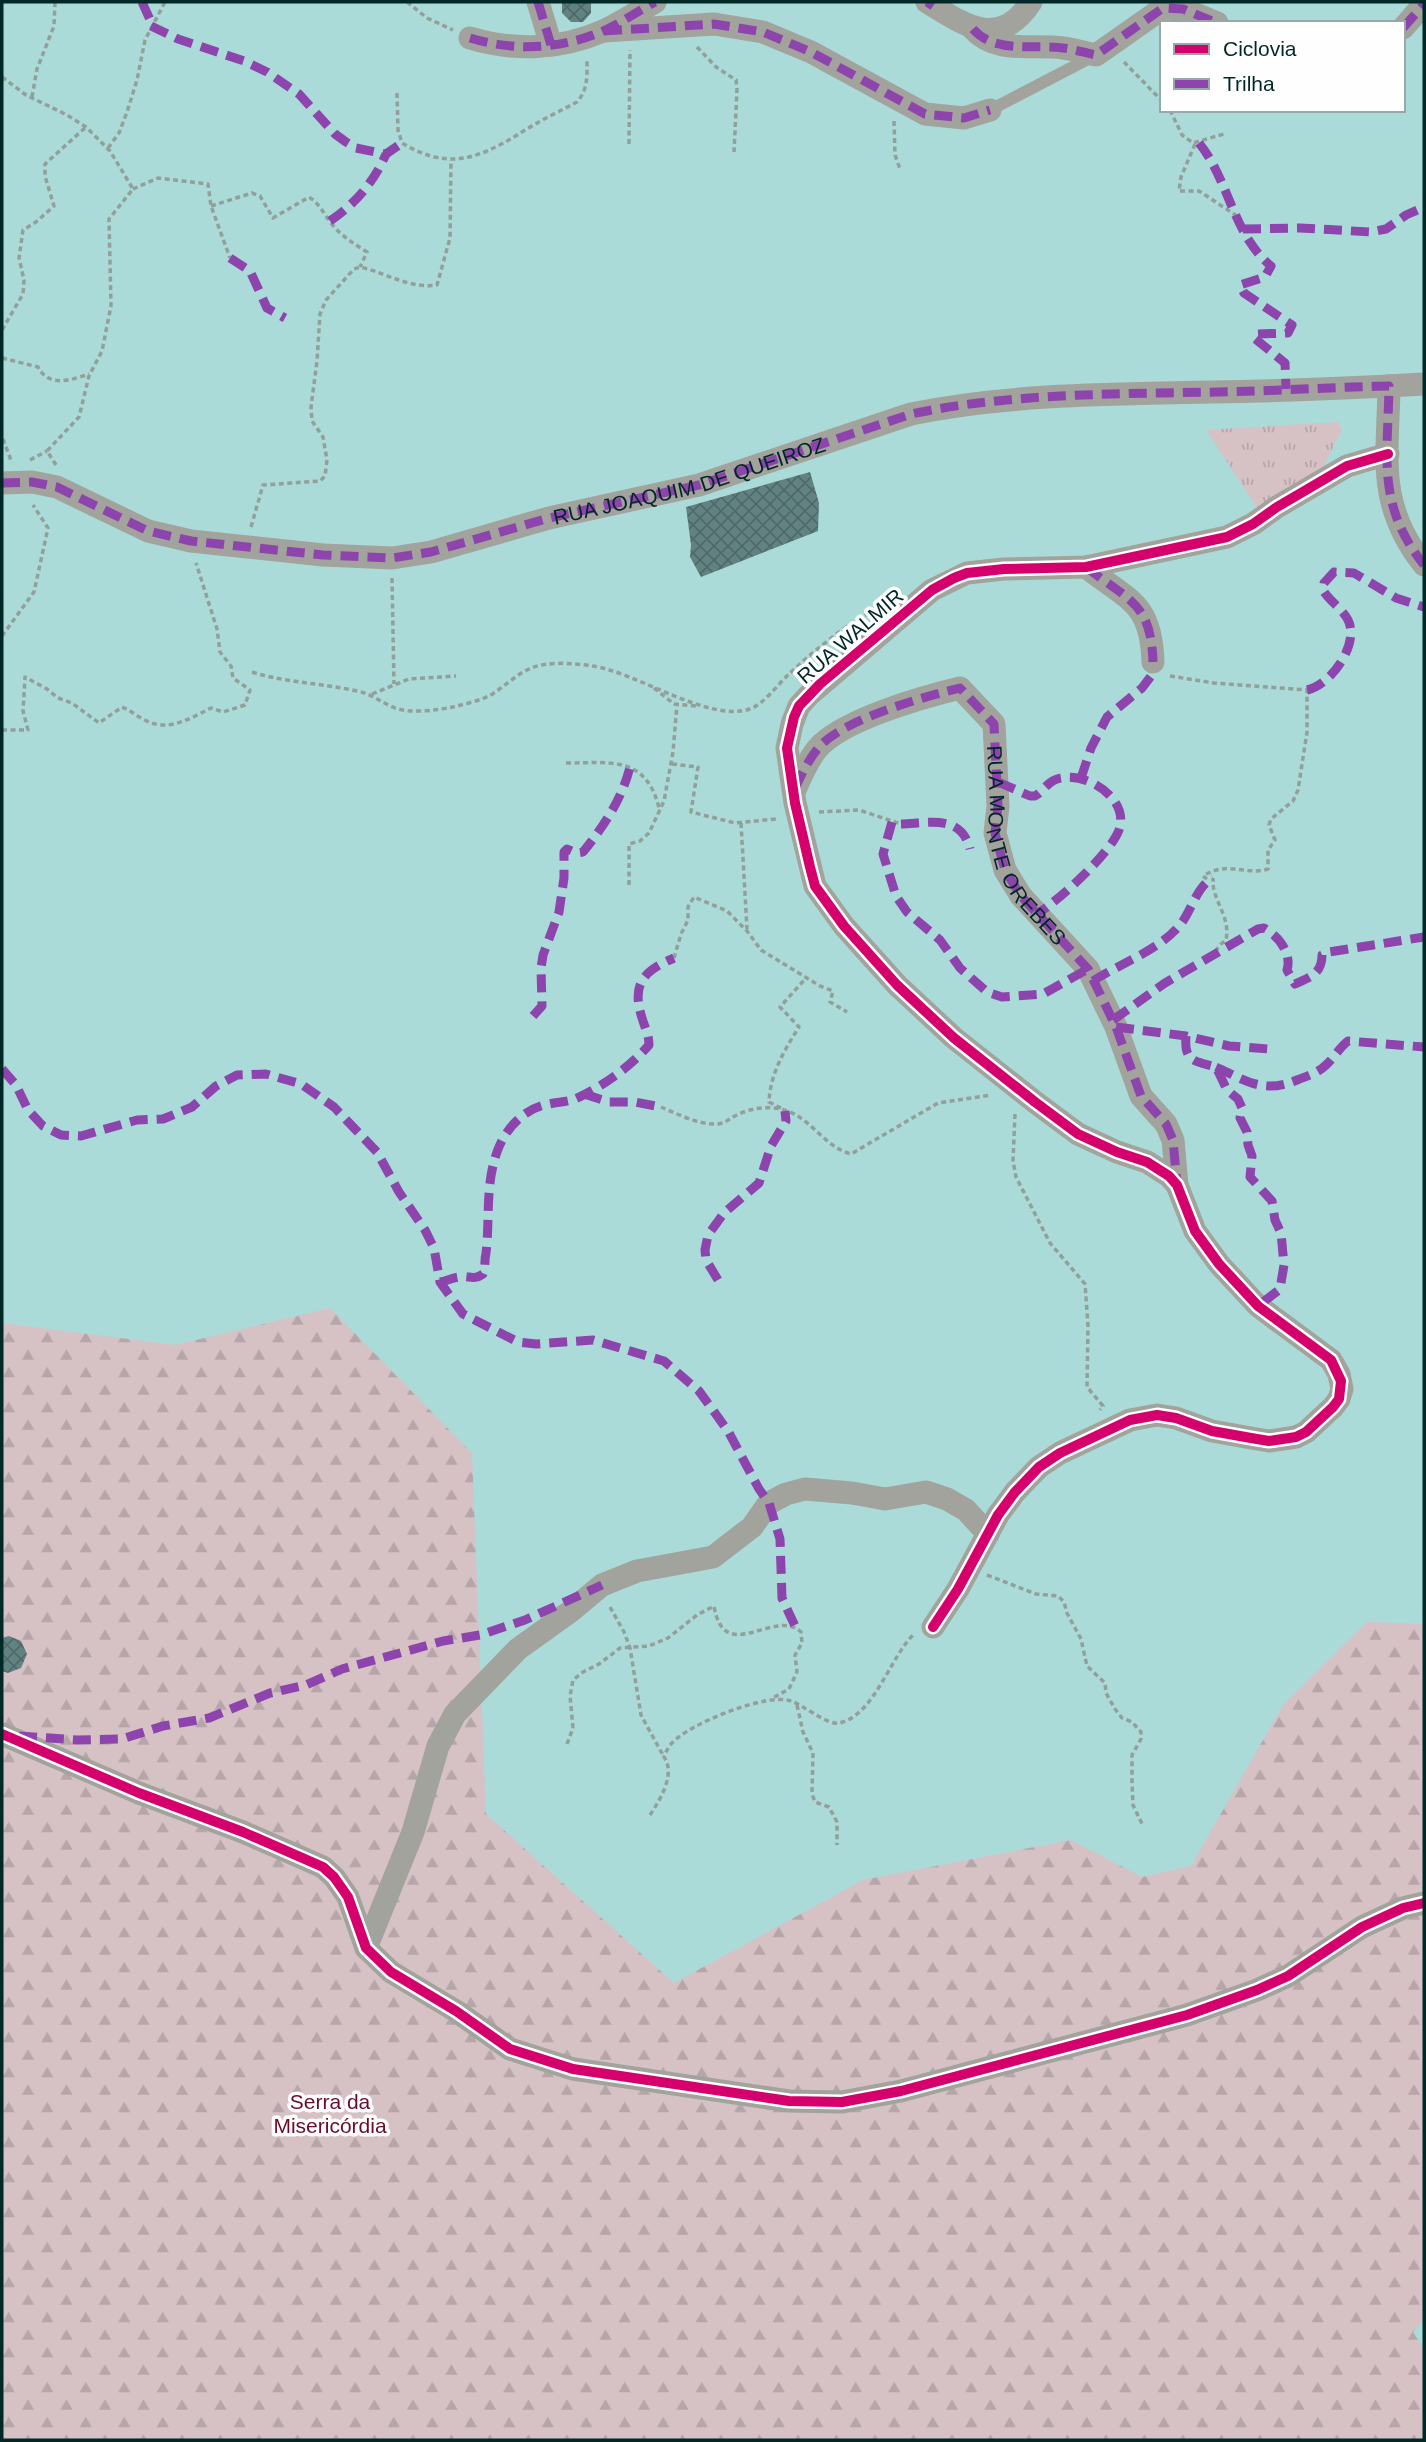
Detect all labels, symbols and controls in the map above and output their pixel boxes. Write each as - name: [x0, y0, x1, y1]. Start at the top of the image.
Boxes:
- legend: [1160, 21, 1405, 112]
- text: Ciclovia: [1223, 37, 1297, 60]
- text: Trilha: [1223, 72, 1275, 95]
- street label: RUA JOAQUIM DE QUEIROZ: [551, 432, 828, 528]
- street label: RUA WALMIR: [793, 584, 907, 688]
- street label: RUA MONTE OREBES: [983, 745, 1071, 949]
- park label: Serra da Misericórdia: [273, 2090, 387, 2137]

